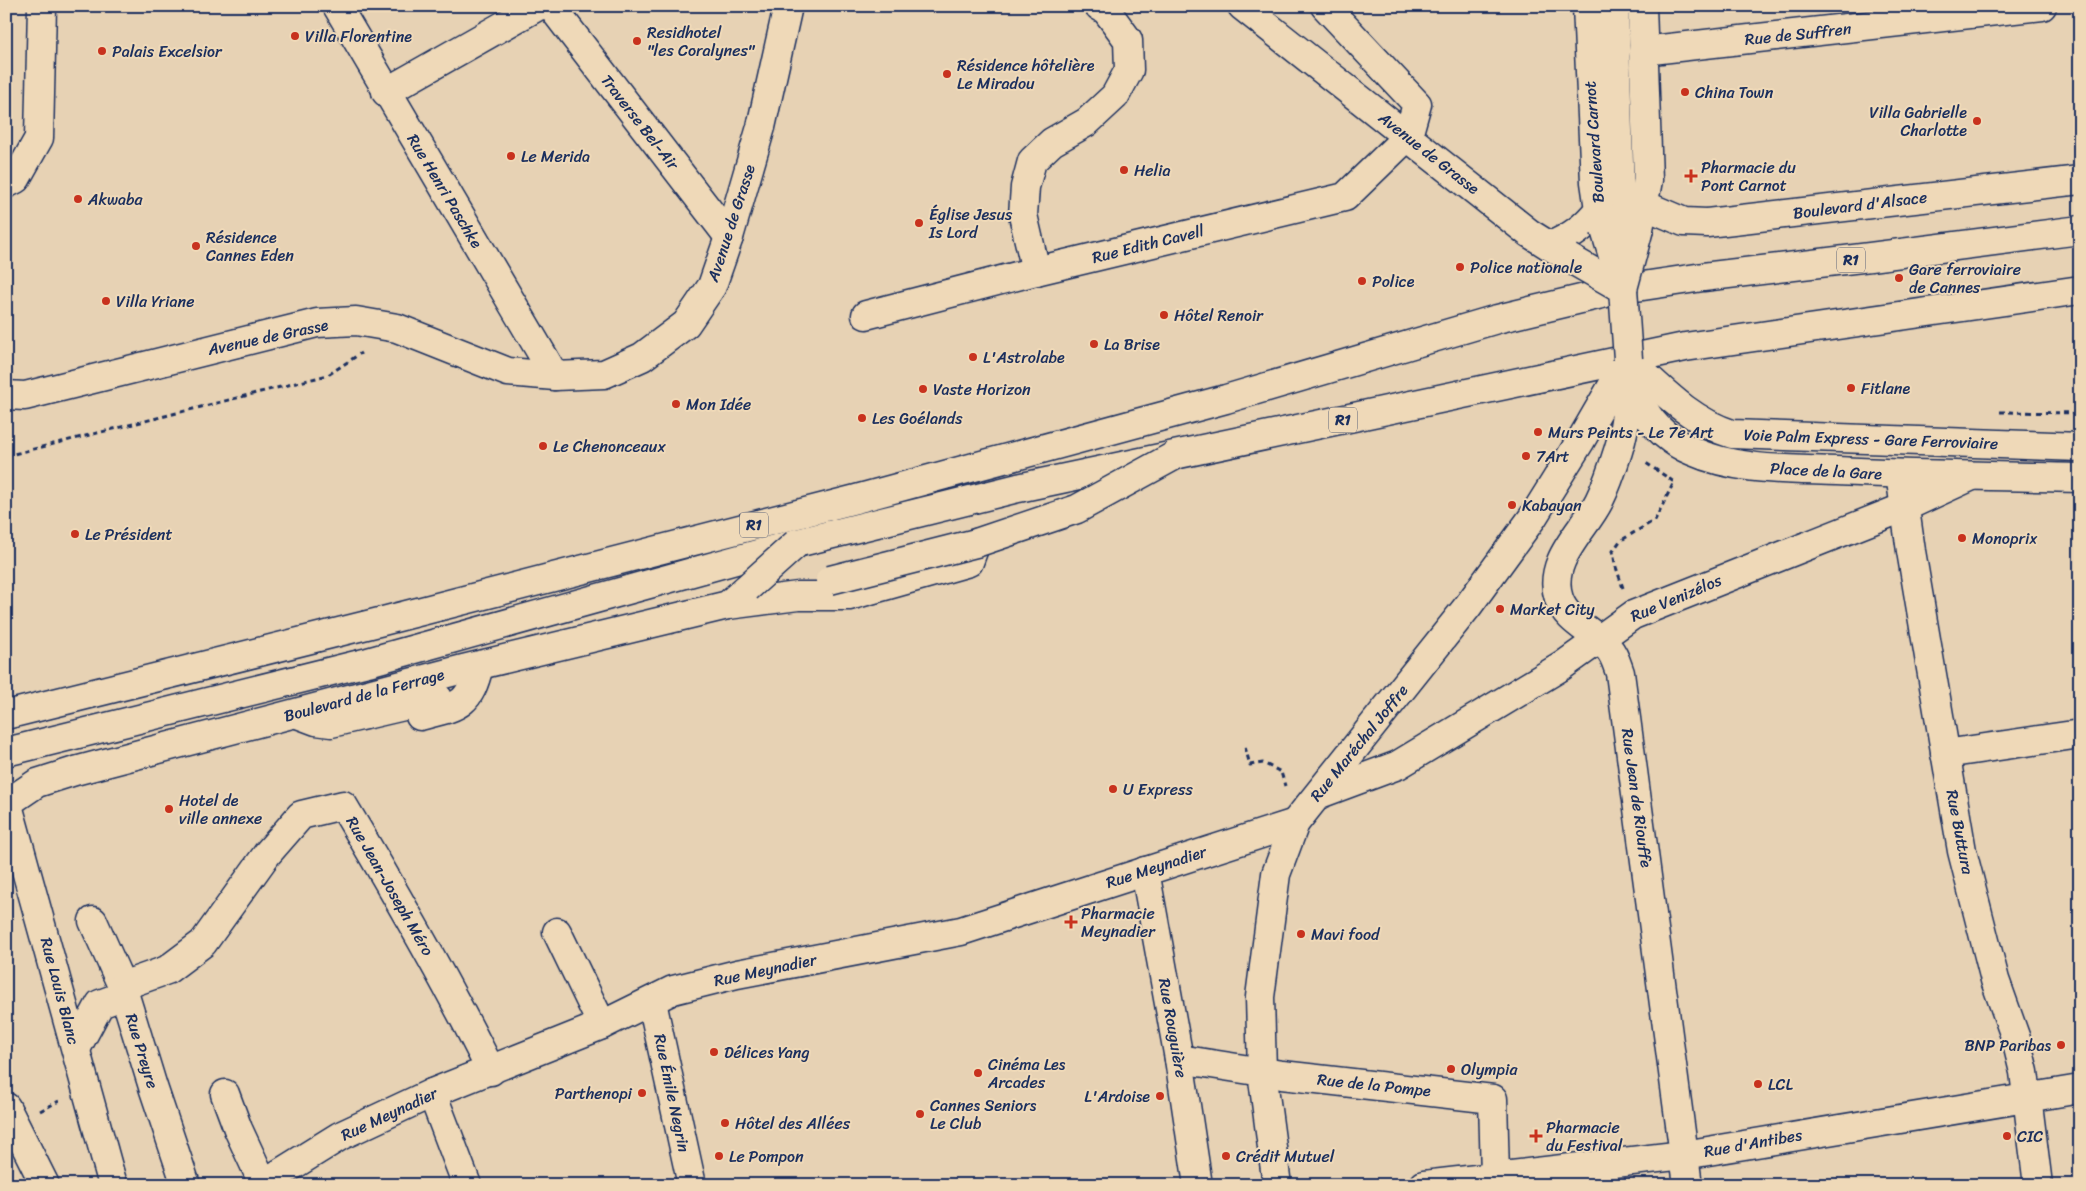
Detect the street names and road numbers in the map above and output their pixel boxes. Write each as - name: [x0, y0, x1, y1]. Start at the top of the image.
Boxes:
- street label: Rue de Suffren: [1743, 14, 1853, 54]
- street label: Traverse Bel-Air: [593, 68, 688, 177]
- street label: Boulevard Carnot: [1575, 80, 1613, 204]
- street label: Avenue de Grasse: [1371, 103, 1486, 202]
- street label: Rue Henri Paschke: [399, 128, 491, 254]
- street label: Avenue de Grasse: [698, 160, 764, 287]
- street label: Boulevard d'Alsace: [1791, 182, 1929, 228]
- street label: Rue Edith Cavell: [1089, 216, 1208, 272]
- road number: R1: [1837, 248, 1865, 272]
- street label: Avenue de Grasse: [204, 310, 331, 364]
- road number: R1: [1329, 408, 1357, 432]
- street label: Voie Palm Express - Gare Ferroviaire: [1743, 420, 1999, 458]
- street label: Place de la Gare: [1769, 454, 1883, 488]
- road number: R1: [740, 512, 768, 538]
- street label: Rue Venizélos: [1626, 565, 1727, 630]
- street label: Boulevard de la Ferrage: [280, 660, 448, 730]
- street label: Rue Maréchal Joffre: [1302, 678, 1416, 808]
- street label: Rue Jean de Riouffe: [1613, 727, 1661, 870]
- street label: Rue Buttura: [1938, 787, 1983, 878]
- street label: Rue Jean-Joseph Méro: [338, 810, 442, 962]
- street label: Rue Meynadier: [1102, 837, 1211, 897]
- street label: Rue Louis Blanc: [32, 934, 88, 1048]
- street label: Rue Meynadier: [711, 945, 820, 995]
- street label: Rue Rouguière: [1150, 976, 1196, 1080]
- street label: Rue Preyre: [117, 1010, 167, 1092]
- street label: Rue Émile Negrin: [645, 1031, 699, 1155]
- street label: Rue de la Pompe: [1316, 1065, 1432, 1105]
- street label: Rue Meynadier: [336, 1078, 444, 1149]
- street label: Rue d'Antibes: [1702, 1120, 1805, 1166]

